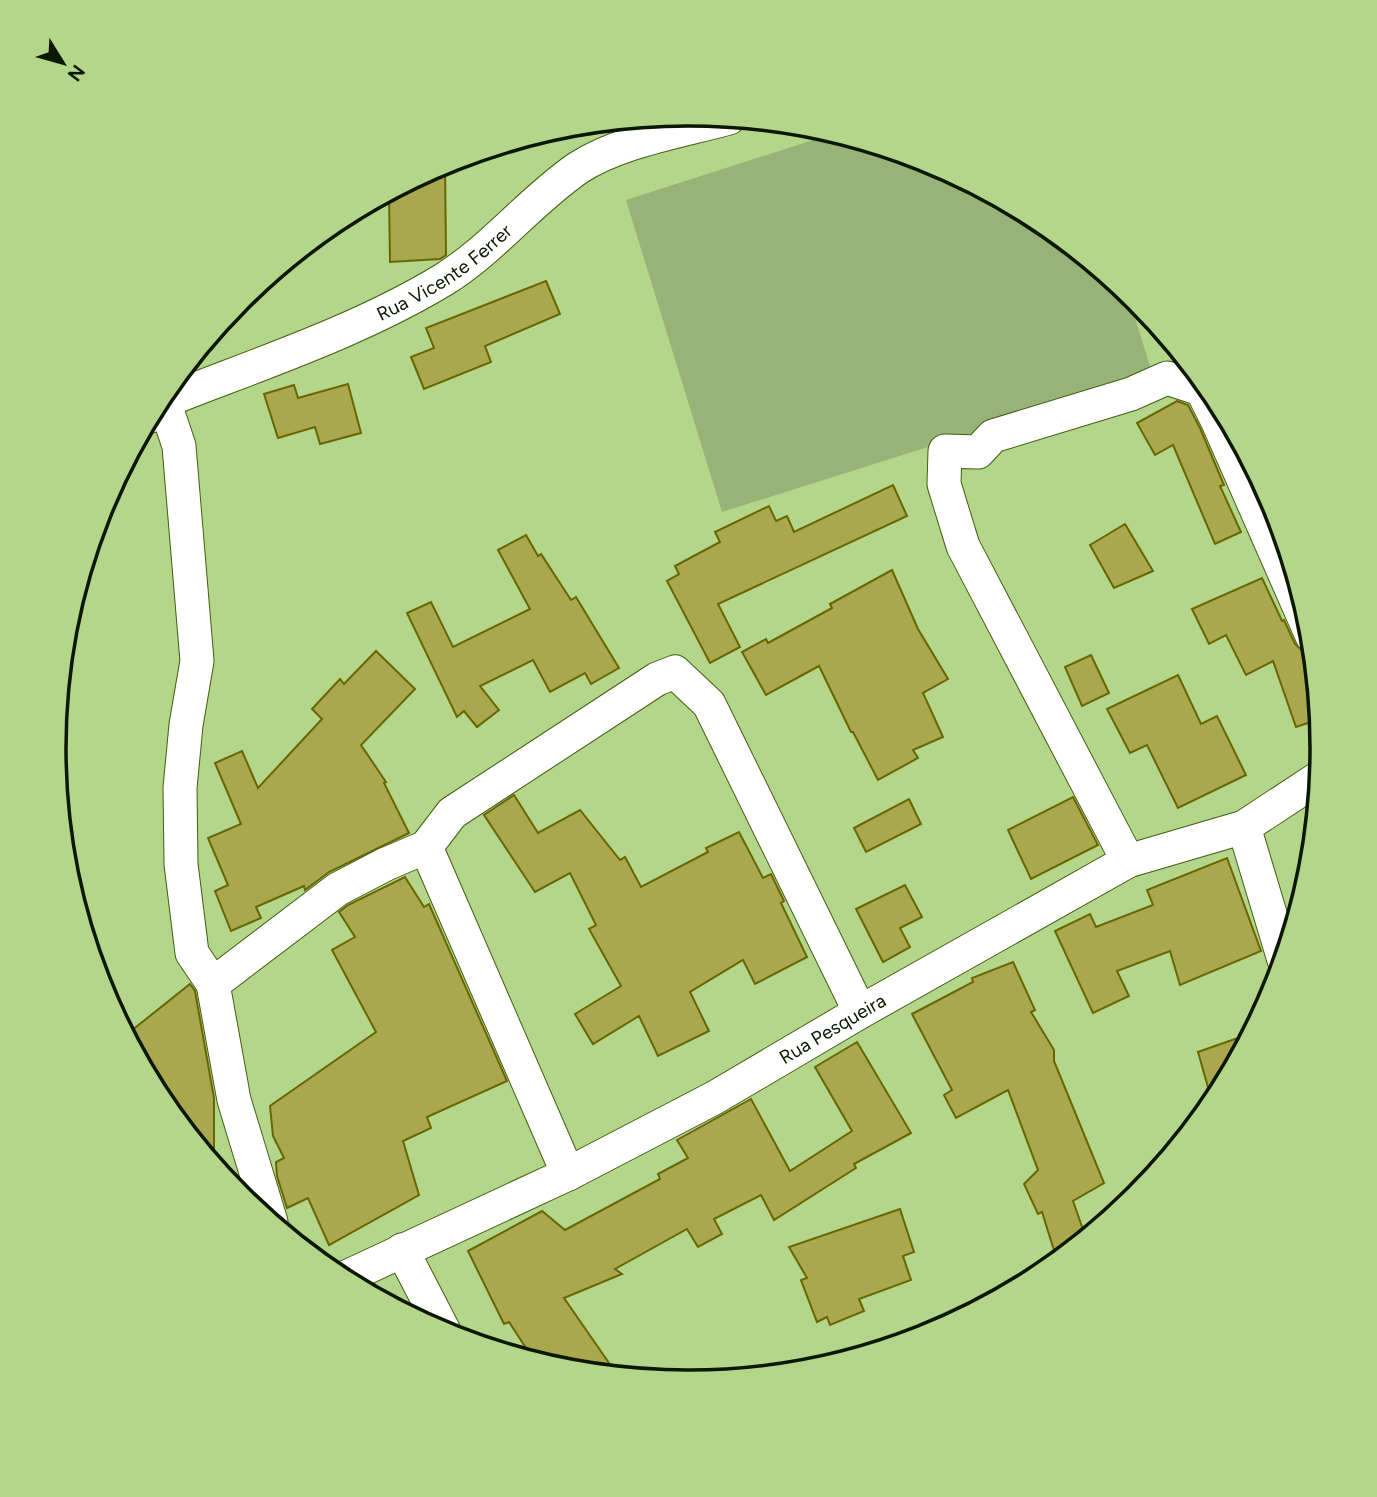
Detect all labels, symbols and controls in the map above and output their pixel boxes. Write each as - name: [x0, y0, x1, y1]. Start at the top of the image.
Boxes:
- north arrow: [28, 28, 98, 98]
- text: N: [63, 60, 90, 86]
- street label: Rua Vicente Ferrer: [373, 219, 517, 326]
- street label: Rua Pesqueira: [775, 989, 890, 1069]

